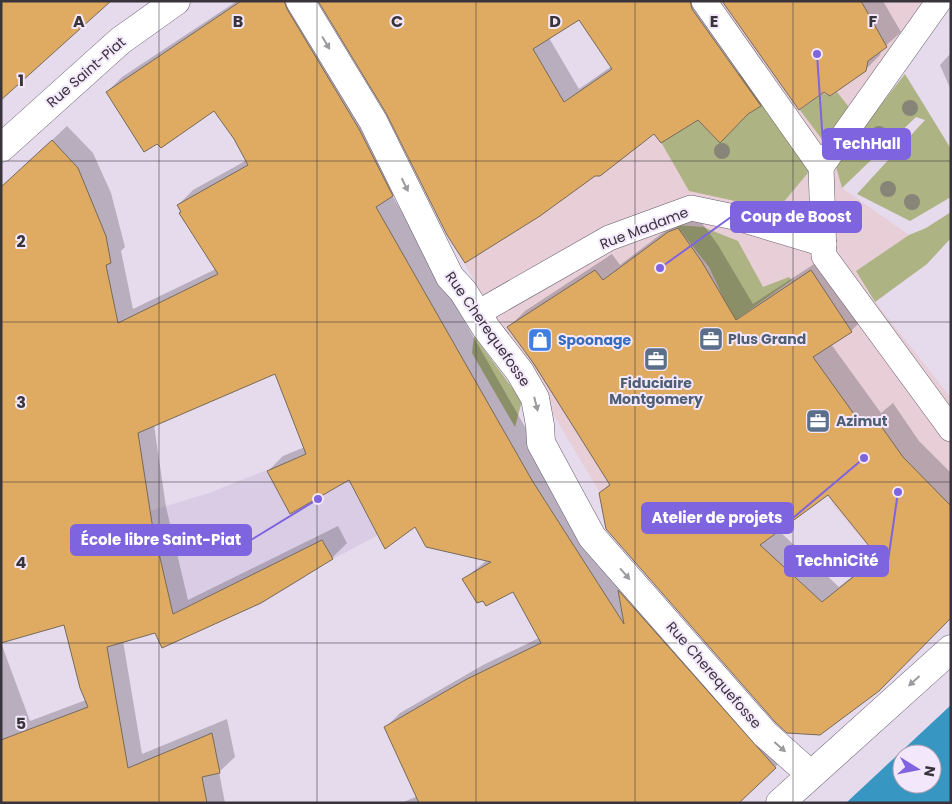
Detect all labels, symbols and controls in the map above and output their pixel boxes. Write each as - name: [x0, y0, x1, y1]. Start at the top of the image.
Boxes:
- text: A: [73, 10, 85, 33]
- text: B: [233, 10, 243, 33]
- text: C: [391, 10, 403, 33]
- text: D: [549, 10, 561, 33]
- text: E: [710, 10, 718, 33]
- text: F: [869, 10, 878, 33]
- street label: Rue Saint-Piat: [42, 32, 130, 112]
- one-way arrow: [321, 36, 330, 49]
- text: 1: [18, 69, 24, 92]
- callout: TechHall: [823, 129, 910, 159]
- text: TechHall: [833, 133, 901, 154]
- one-way arrow: [401, 178, 409, 192]
- street label: Rue Madame: [597, 202, 691, 254]
- callout: Coup de Boost: [731, 202, 861, 232]
- text: Coup de Boost: [741, 206, 851, 227]
- text: 2: [16, 230, 26, 253]
- street label: Rue Cherequefosse: [441, 267, 535, 391]
- office icon: Plus Grand: [698, 326, 724, 352]
- shop icon: Spoonage: [527, 327, 553, 353]
- place label: Plus Grand: [728, 329, 806, 349]
- place label: Spoonage: [558, 330, 631, 350]
- office icon: Fiduciaire Montgomery: [643, 346, 669, 372]
- place label: Fiduciaire Montgomery: [609, 373, 703, 409]
- text: 3: [16, 391, 26, 414]
- one-way arrow: [532, 397, 540, 412]
- office icon: Azimut: [805, 408, 831, 434]
- place label: Azimut: [836, 411, 888, 431]
- callout: Atelier de projets: [642, 503, 793, 533]
- text: Atelier de projets: [652, 507, 782, 528]
- callout: École libre Saint-Piat: [71, 525, 251, 555]
- text: École libre Saint-Piat: [81, 529, 241, 550]
- callout: TechniCité: [785, 546, 888, 576]
- text: TechniCité: [795, 550, 879, 571]
- text: 4: [16, 551, 27, 574]
- one-way arrow: [619, 567, 630, 580]
- street label: Rue Cherequefosse: [662, 617, 766, 733]
- one-way arrow: [909, 675, 921, 687]
- text: 5: [16, 712, 26, 735]
- one-way arrow: [773, 741, 786, 752]
- north arrow: [892, 744, 942, 794]
- text: N: [919, 764, 941, 778]

